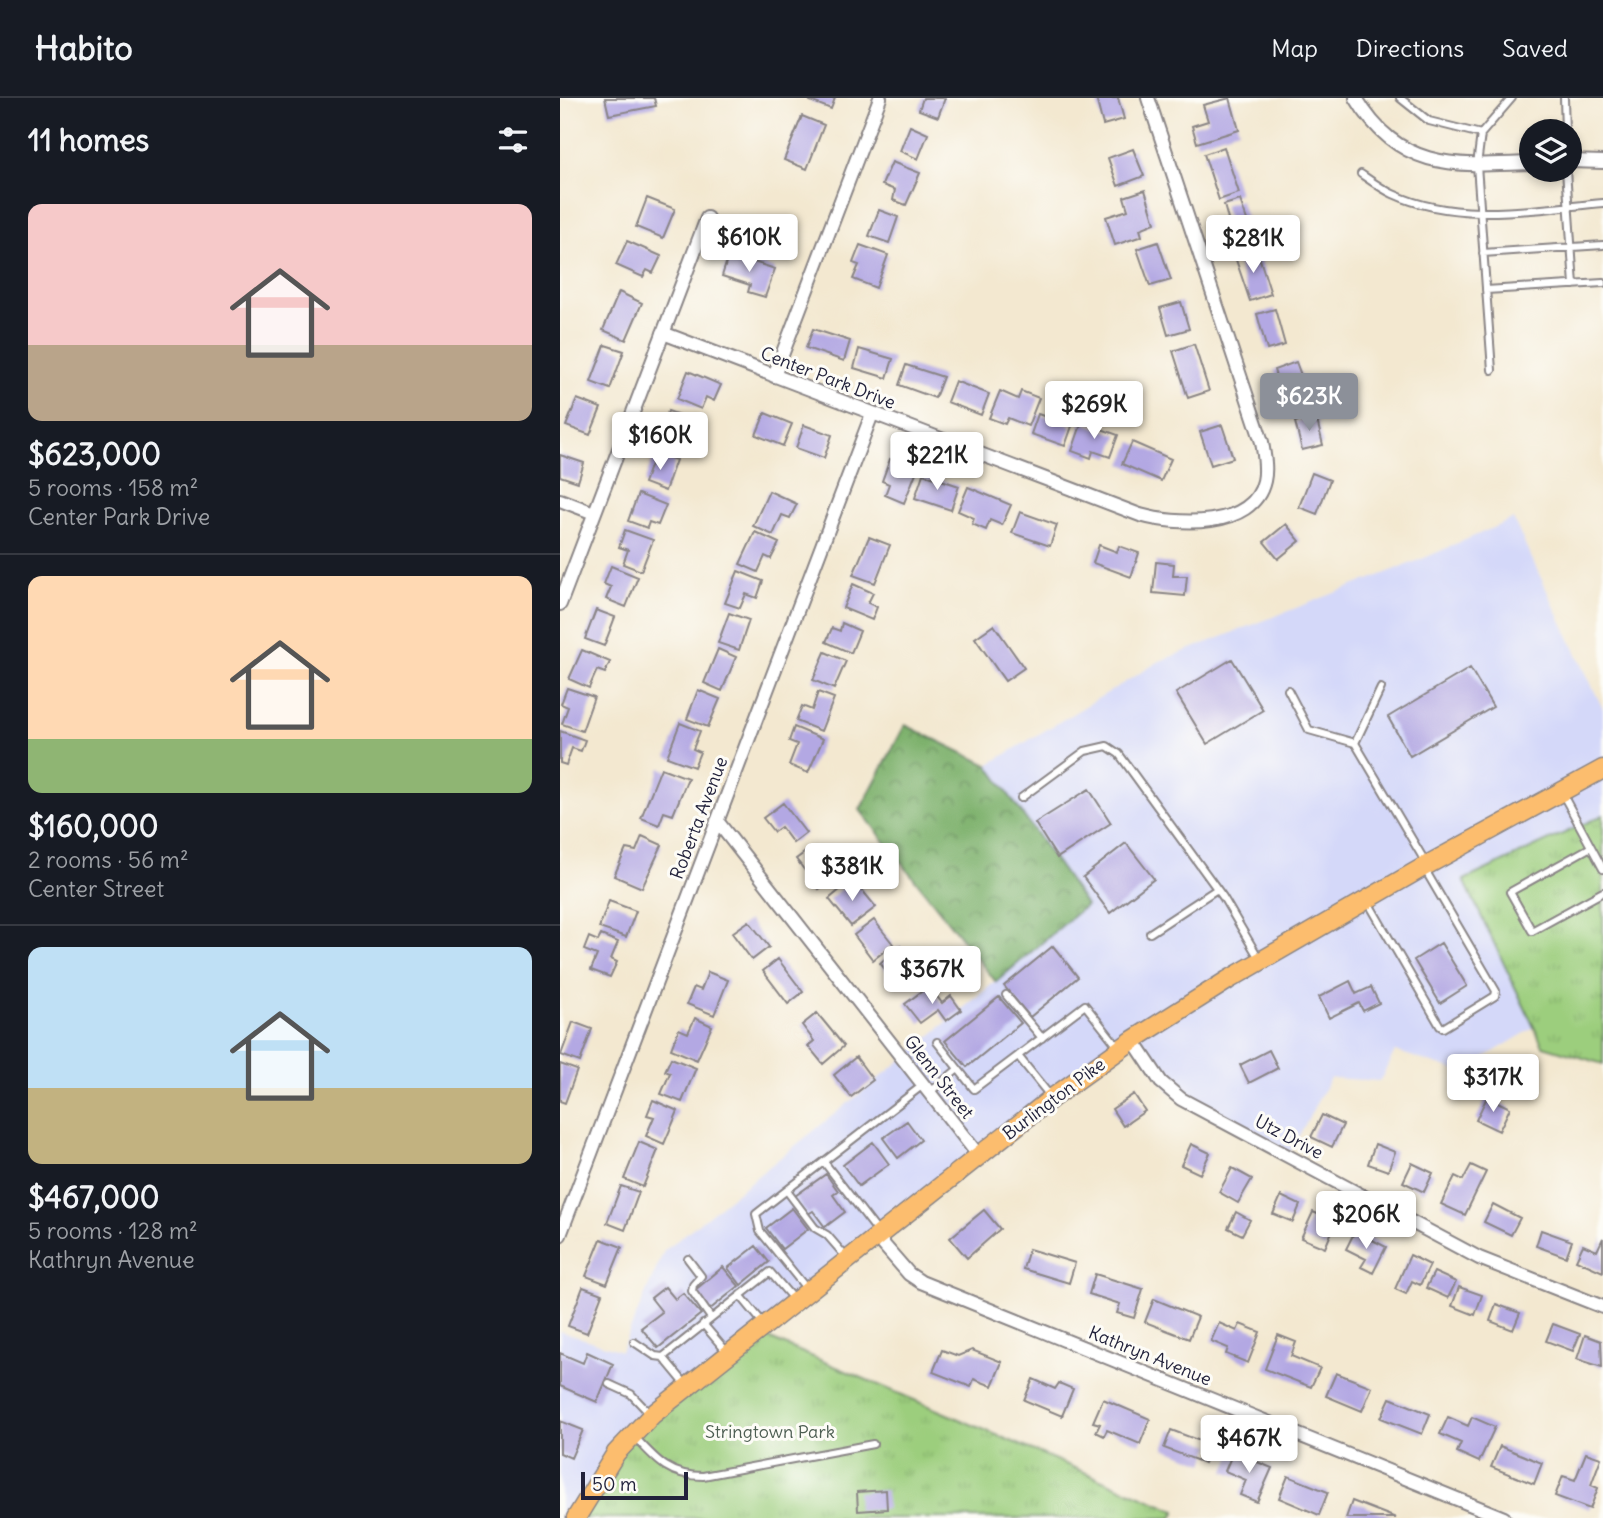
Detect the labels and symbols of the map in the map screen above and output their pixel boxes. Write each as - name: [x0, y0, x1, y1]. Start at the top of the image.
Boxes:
- pin: $610K: [700, 214, 798, 274]
- pin: $281K: [1204, 216, 1302, 275]
- street label: Center Park Drive: [758, 341, 899, 414]
- pin: $623K: [1260, 374, 1358, 433]
- pin: $269K: [1045, 382, 1143, 441]
- pin: $160K: [611, 412, 709, 472]
- pin: $221K: [888, 432, 986, 492]
- street label: Roberta Avenue: [665, 753, 732, 882]
- pin: $381K: [803, 844, 901, 903]
- pin: $367K: [883, 946, 981, 1006]
- street label: Glenn Street: [900, 1030, 979, 1123]
- street label: Burlington Pike: [998, 1053, 1110, 1145]
- pin: $317K: [1444, 1054, 1542, 1114]
- street label: Utz Drive: [1251, 1109, 1327, 1164]
- pin: $206K: [1317, 1192, 1415, 1251]
- street label: Kathryn Avenue: [1085, 1320, 1215, 1391]
- pin: $467K: [1200, 1416, 1298, 1475]
- park label: Stringtown Park: [705, 1420, 835, 1443]
- scale bar: [581, 1469, 688, 1501]

